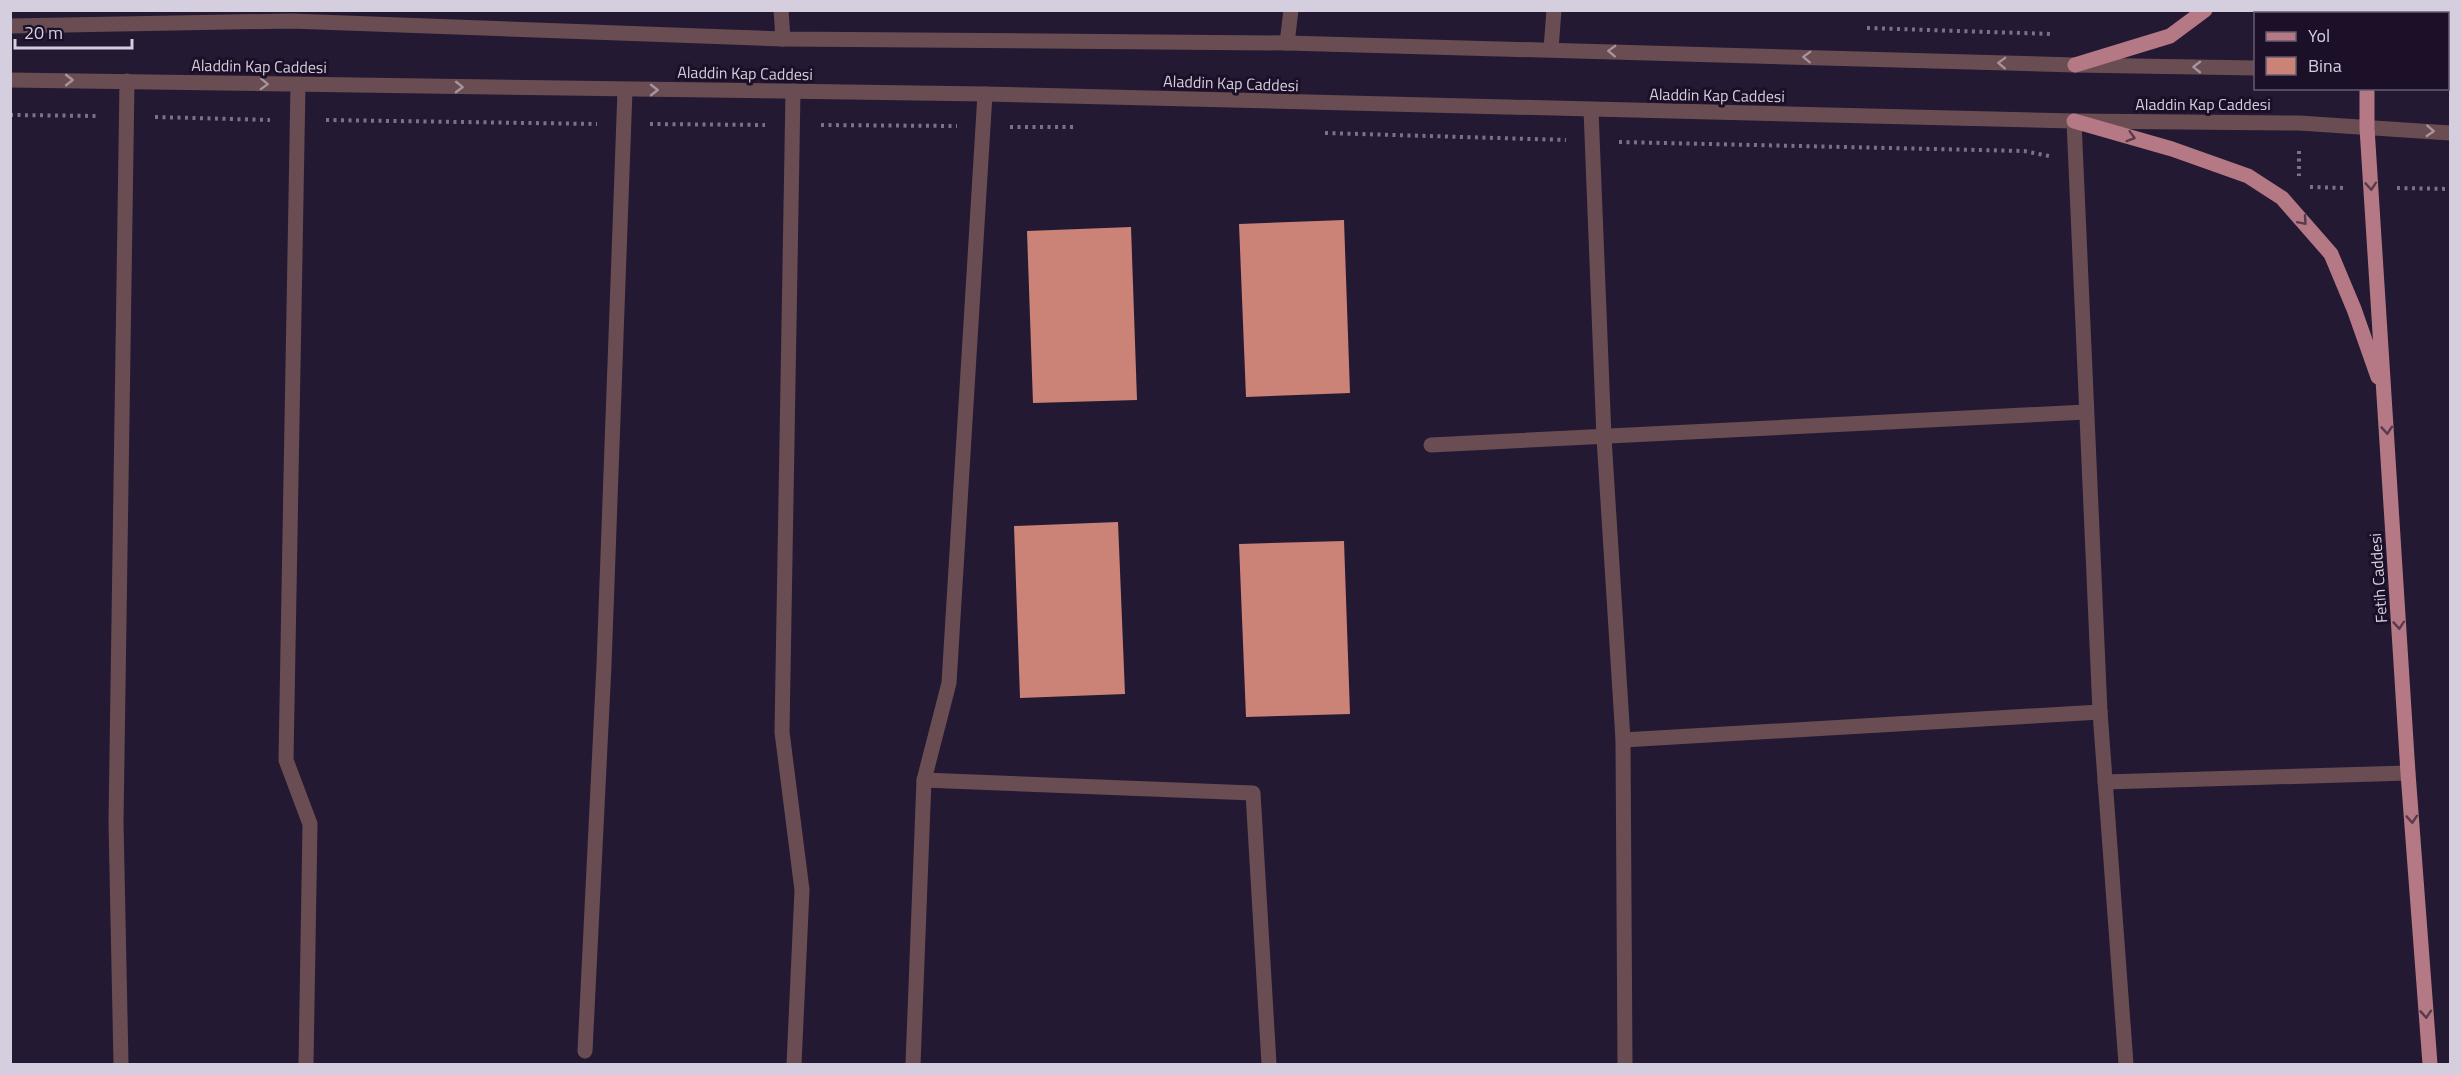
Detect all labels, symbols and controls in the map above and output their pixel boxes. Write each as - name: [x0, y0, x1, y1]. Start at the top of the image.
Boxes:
- scale bar: [15, 12, 132, 50]
- legend: [2254, 12, 2449, 90]
- text: 20 m: [24, 19, 63, 46]
- text: Yol: [2308, 22, 2330, 49]
- one-way arrow: [1608, 44, 1617, 57]
- one-way arrow: [1803, 51, 1812, 63]
- text: Bina: [2308, 52, 2342, 79]
- street label: Aladdin Kap Caddesi: [191, 53, 327, 79]
- one-way arrow: [1998, 57, 2007, 69]
- street label: Aladdin Kap Caddesi: [677, 60, 813, 86]
- one-way arrow: [2193, 61, 2202, 73]
- street label: Aladdin Kap Caddesi: [1163, 69, 1299, 97]
- one-way arrow: [64, 74, 73, 86]
- one-way arrow: [259, 78, 268, 91]
- one-way arrow: [454, 81, 463, 94]
- street label: Aladdin Kap Caddesi: [1649, 82, 1785, 108]
- one-way arrow: [649, 84, 658, 96]
- street label: Aladdin Kap Caddesi: [2135, 92, 2271, 116]
- one-way arrow: [2425, 125, 2434, 138]
- one-way arrow: [2125, 130, 2136, 142]
- one-way arrow: [2364, 182, 2377, 191]
- one-way arrow: [2295, 214, 2306, 225]
- one-way arrow: [2381, 426, 2394, 435]
- street label: Fetih Caddesi: [2363, 532, 2393, 624]
- one-way arrow: [2392, 620, 2405, 629]
- one-way arrow: [2405, 815, 2418, 824]
- one-way arrow: [2420, 1009, 2433, 1018]

